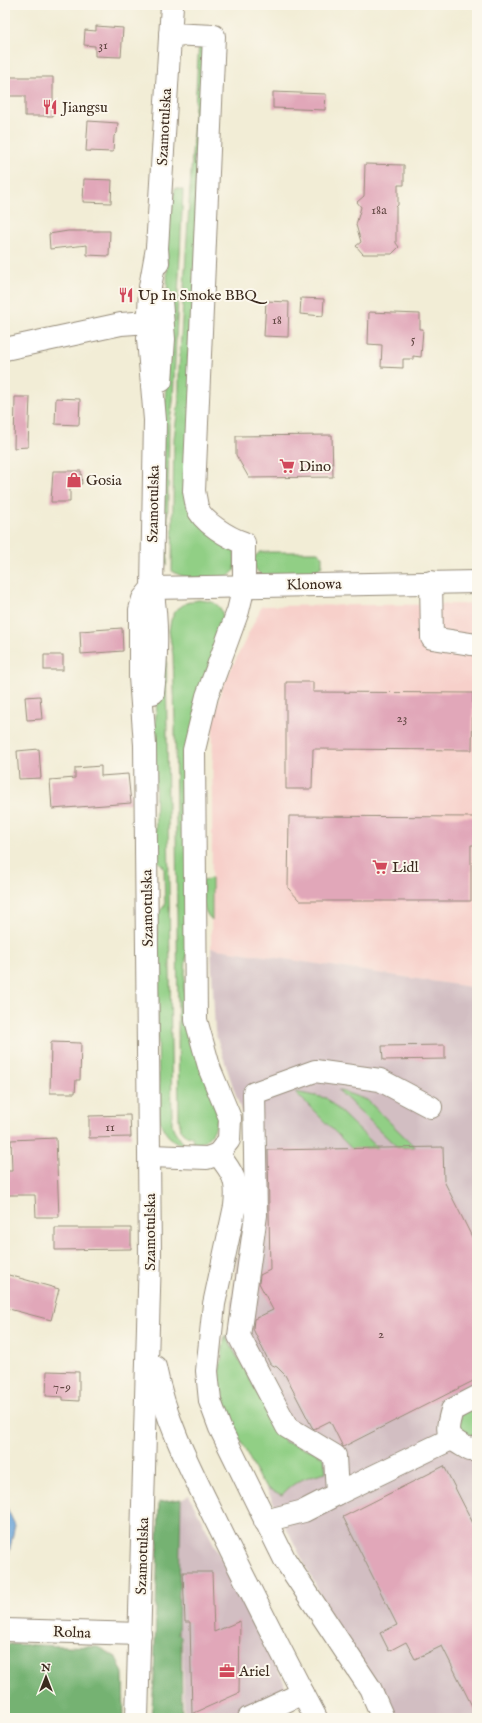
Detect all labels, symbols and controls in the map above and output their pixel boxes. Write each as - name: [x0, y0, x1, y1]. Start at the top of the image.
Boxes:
- house number: 31: [98, 37, 108, 54]
- street label: Szamotulska: [153, 87, 176, 166]
- restaurant icon: Jiangsu: [41, 98, 59, 116]
- place label: Jiangsu: [60, 98, 108, 117]
- house number: 18a: [371, 202, 387, 219]
- restaurant icon: Up In Smoke BBQ: [117, 286, 135, 304]
- place label: Up In Smoke BBQ: [138, 286, 268, 305]
- house number: 18: [272, 312, 282, 329]
- house number: 5: [411, 331, 416, 348]
- supermarket icon: Dino: [278, 457, 296, 475]
- place label: Dino: [299, 457, 331, 476]
- street label: Szamotulska: [143, 465, 164, 543]
- shop icon: Gosia: [65, 471, 83, 489]
- place label: Gosia: [86, 471, 122, 490]
- street label: Klonowa: [286, 575, 342, 594]
- house number: 23: [397, 710, 408, 727]
- supermarket icon: Lidl: [371, 858, 389, 876]
- place label: Lidl: [392, 858, 420, 877]
- street label: Szamotulska: [137, 869, 158, 947]
- house number: 11: [105, 1119, 115, 1136]
- street label: Szamotulska: [141, 1193, 160, 1271]
- house number: 2: [378, 1326, 384, 1343]
- house number: 7-9: [53, 1379, 71, 1396]
- street label: Szamotulska: [132, 1516, 153, 1595]
- street label: Rolna: [53, 1622, 92, 1643]
- north arrow: [26, 1657, 66, 1697]
- text: N: [40, 1661, 51, 1675]
- office icon: Ariel: [218, 1662, 236, 1680]
- place label: Ariel: [238, 1662, 270, 1681]

